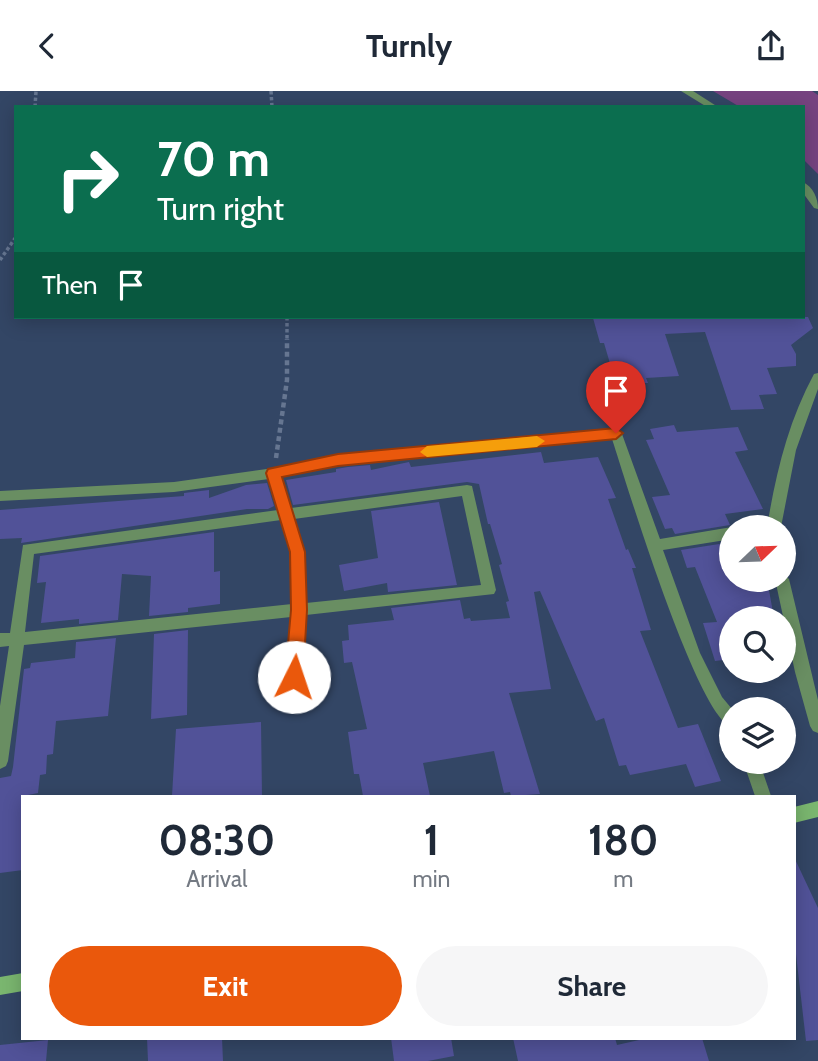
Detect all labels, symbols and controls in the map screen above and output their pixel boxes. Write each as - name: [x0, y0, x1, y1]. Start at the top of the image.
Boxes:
- text: Turnly: [366, 26, 452, 65]
- icon: back: [28, 27, 66, 65]
- icon: share: [752, 27, 790, 65]
- text: 70 m: [157, 129, 270, 188]
- icon: right: [42, 133, 133, 224]
- text: Turn right: [157, 189, 284, 228]
- icon: arrive: [112, 266, 150, 304]
- text: Then: [42, 269, 98, 301]
- pin: [586, 361, 646, 433]
- icon: arrive: [597, 372, 635, 410]
- north arrow: [719, 515, 796, 591]
- map controls: [719, 515, 796, 774]
- button: search: [719, 606, 796, 683]
- position arrow: [257, 640, 331, 714]
- button: layers: [719, 697, 796, 774]
- text: 08:30: [158, 814, 275, 866]
- text: 1: [424, 814, 439, 866]
- text: 180: [588, 814, 658, 866]
- text: Arrival: [186, 865, 247, 893]
- text: min: [413, 865, 450, 893]
- text: m: [613, 865, 633, 893]
- button: Exit: [49, 946, 402, 1026]
- button: Share: [416, 946, 768, 1026]

